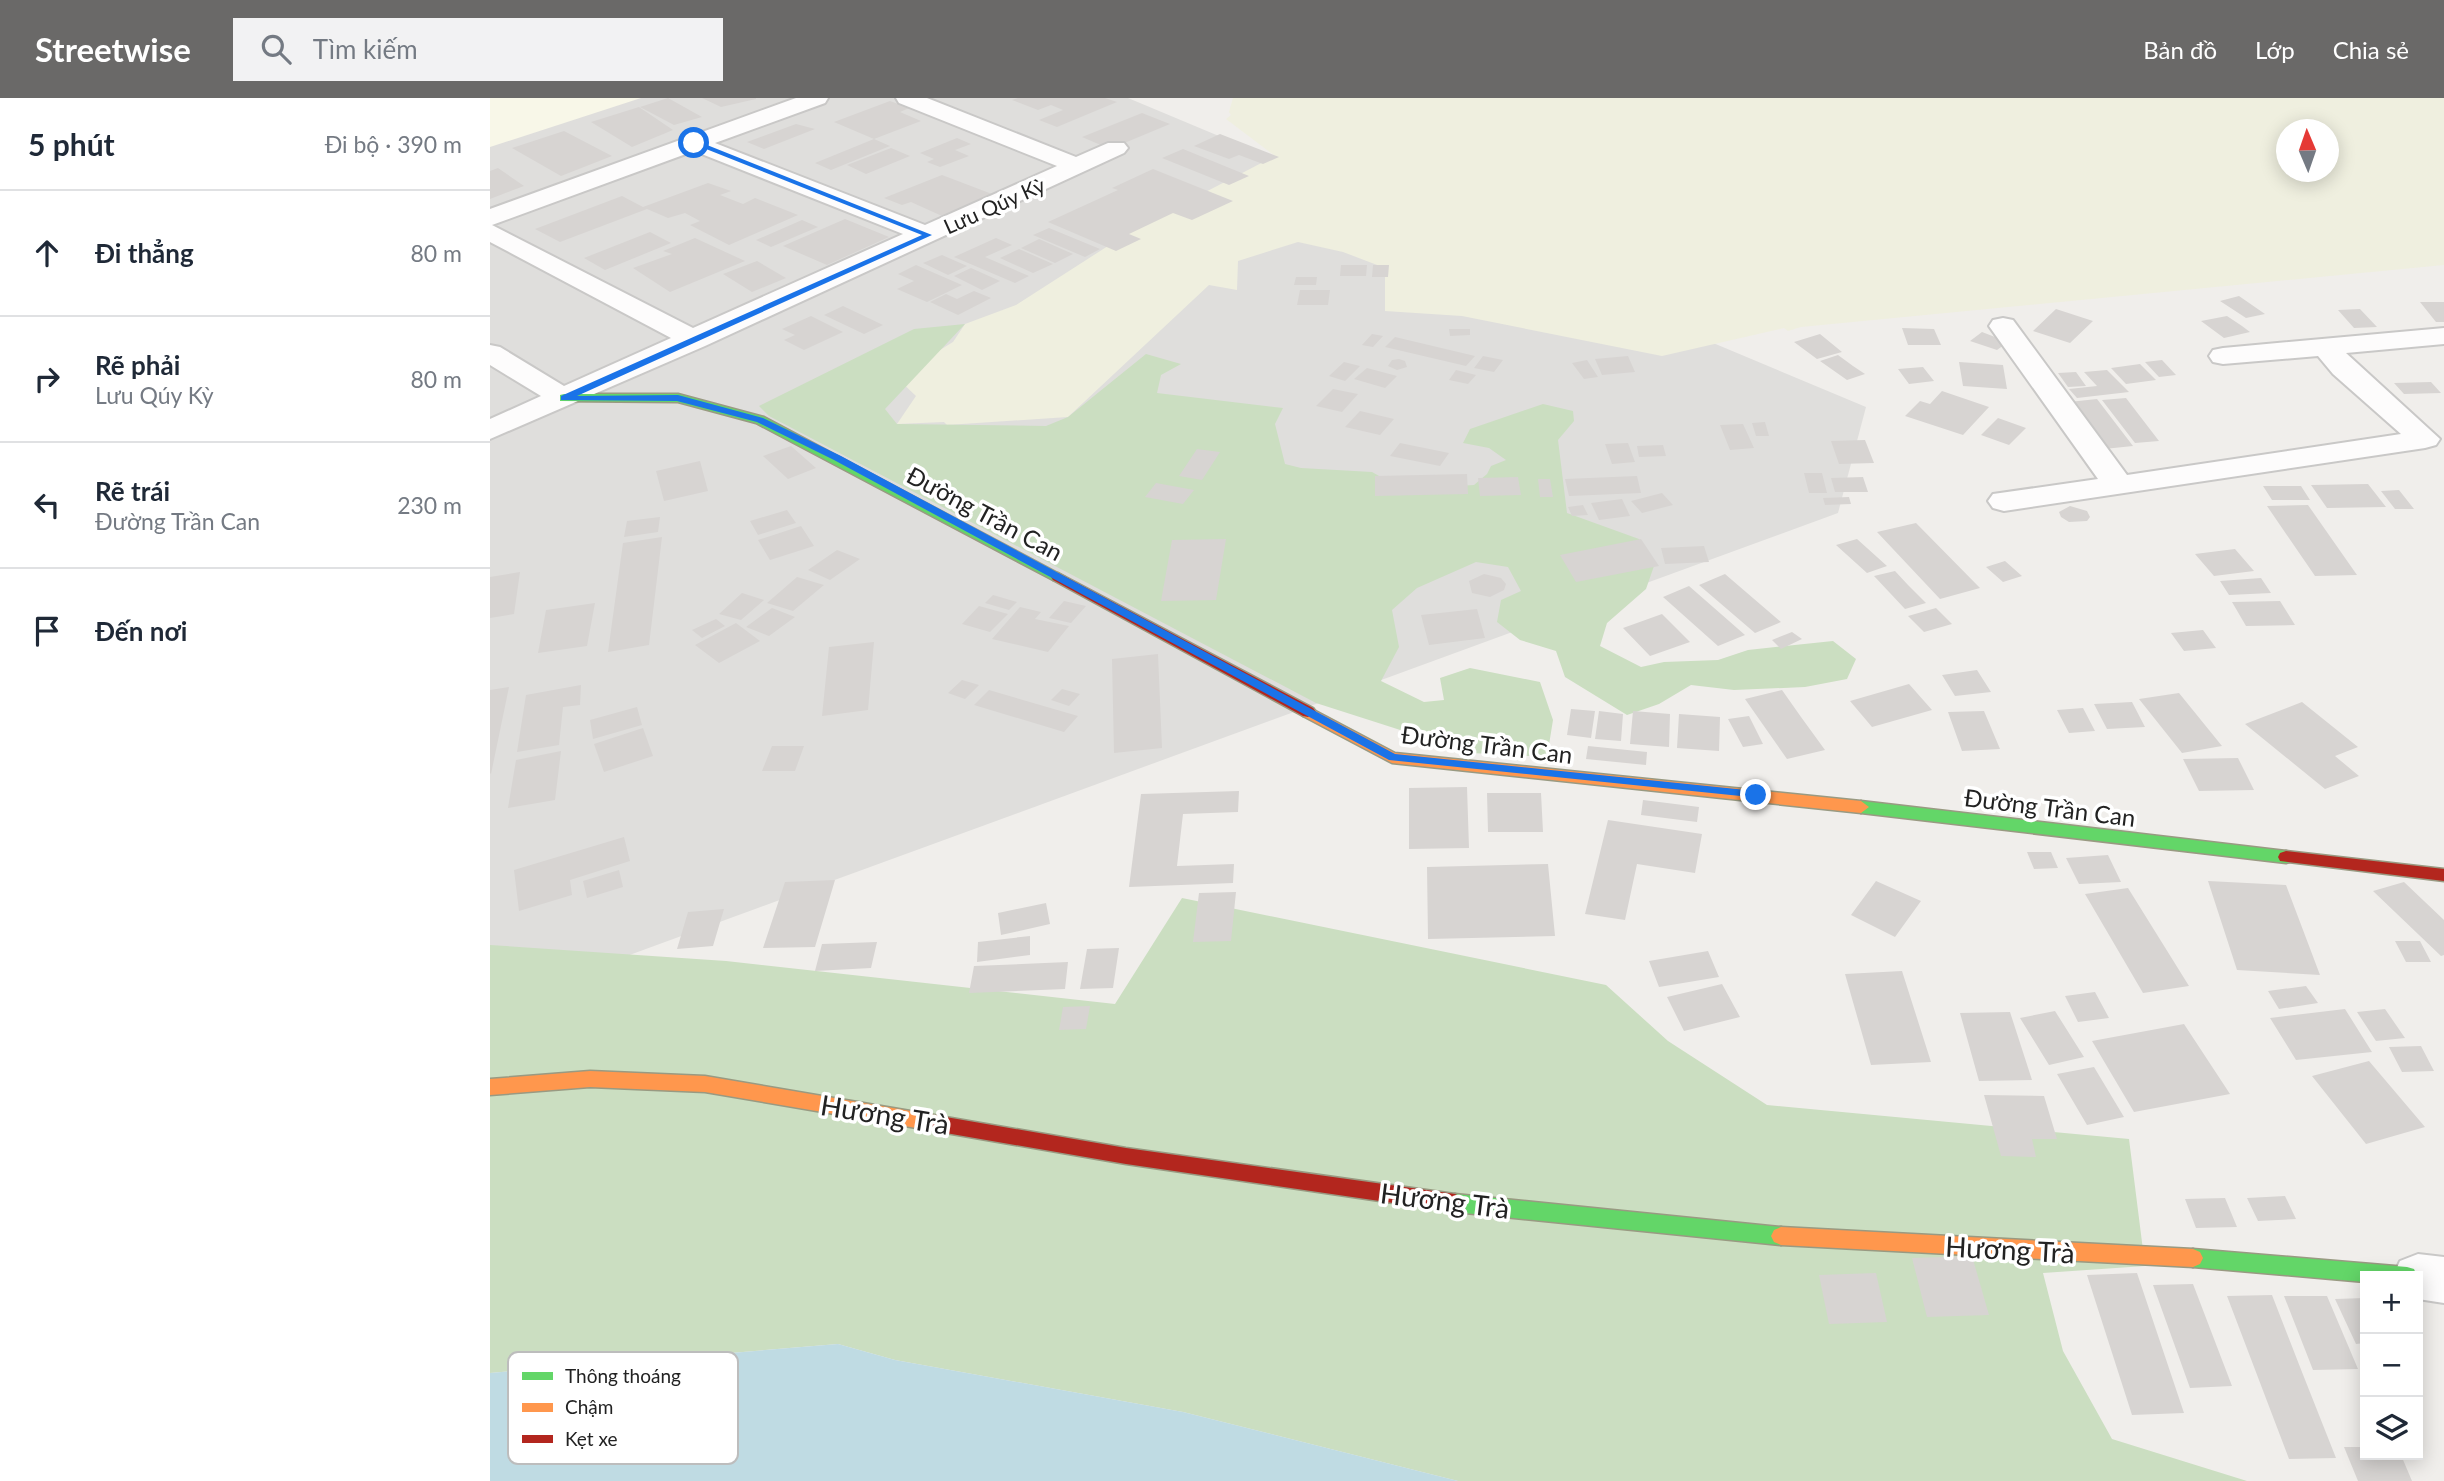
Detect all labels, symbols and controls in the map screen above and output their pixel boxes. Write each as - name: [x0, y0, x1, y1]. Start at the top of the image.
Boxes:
- search box: [233, 18, 723, 81]
- text: Streetwise: [35, 29, 191, 69]
- icon: search: [257, 30, 295, 68]
- text: Tìm kiếm: [313, 33, 418, 65]
- text: Bản đồ: [2143, 35, 2217, 64]
- text: Lớp: [2255, 35, 2295, 64]
- text: Chia sẻ: [2333, 35, 2409, 64]
- north arrow: [2276, 119, 2339, 182]
- text: 5 phút: [28, 126, 115, 162]
- route start: [678, 127, 709, 158]
- text: Đi bộ · 390 m: [325, 130, 462, 158]
- street label: Lưu Qúy Kỳ: [939, 171, 1049, 238]
- icon: ahead: [28, 234, 66, 272]
- text: Đi thẳng: [95, 237, 194, 269]
- text: 80 m: [411, 239, 462, 267]
- text: Rẽ phải: [95, 349, 180, 381]
- icon: right: [28, 360, 66, 398]
- text: 80 m: [411, 365, 462, 393]
- text: Lưu Qúy Kỳ: [95, 381, 214, 409]
- street label: Đường Trần Can: [902, 460, 1068, 566]
- text: Rẽ trái: [95, 475, 170, 507]
- icon: left: [28, 486, 66, 524]
- text: 230 m: [397, 491, 462, 519]
- text: Đường Trần Can: [95, 507, 260, 535]
- icon: arrive: [28, 612, 66, 650]
- text: Đến nơi: [95, 615, 187, 647]
- street label: Đường Trần Can: [1400, 719, 1574, 769]
- route end: [1740, 779, 1771, 810]
- street label: Đường Trần Can: [1963, 782, 2137, 832]
- street label: Hương Trà: [818, 1087, 952, 1141]
- street label: Hương Trà: [1379, 1175, 1511, 1225]
- street label: Hương Trà: [1944, 1229, 2076, 1269]
- map controls: [2360, 1271, 2423, 1460]
- button: +: [2360, 1271, 2423, 1334]
- button: −: [2360, 1334, 2423, 1397]
- legend: [508, 1352, 738, 1464]
- text: Thông thoáng: [565, 1364, 681, 1387]
- text: Chậm: [565, 1395, 613, 1418]
- button: layers: [2360, 1397, 2423, 1460]
- text: Kẹt xe: [565, 1427, 618, 1450]

